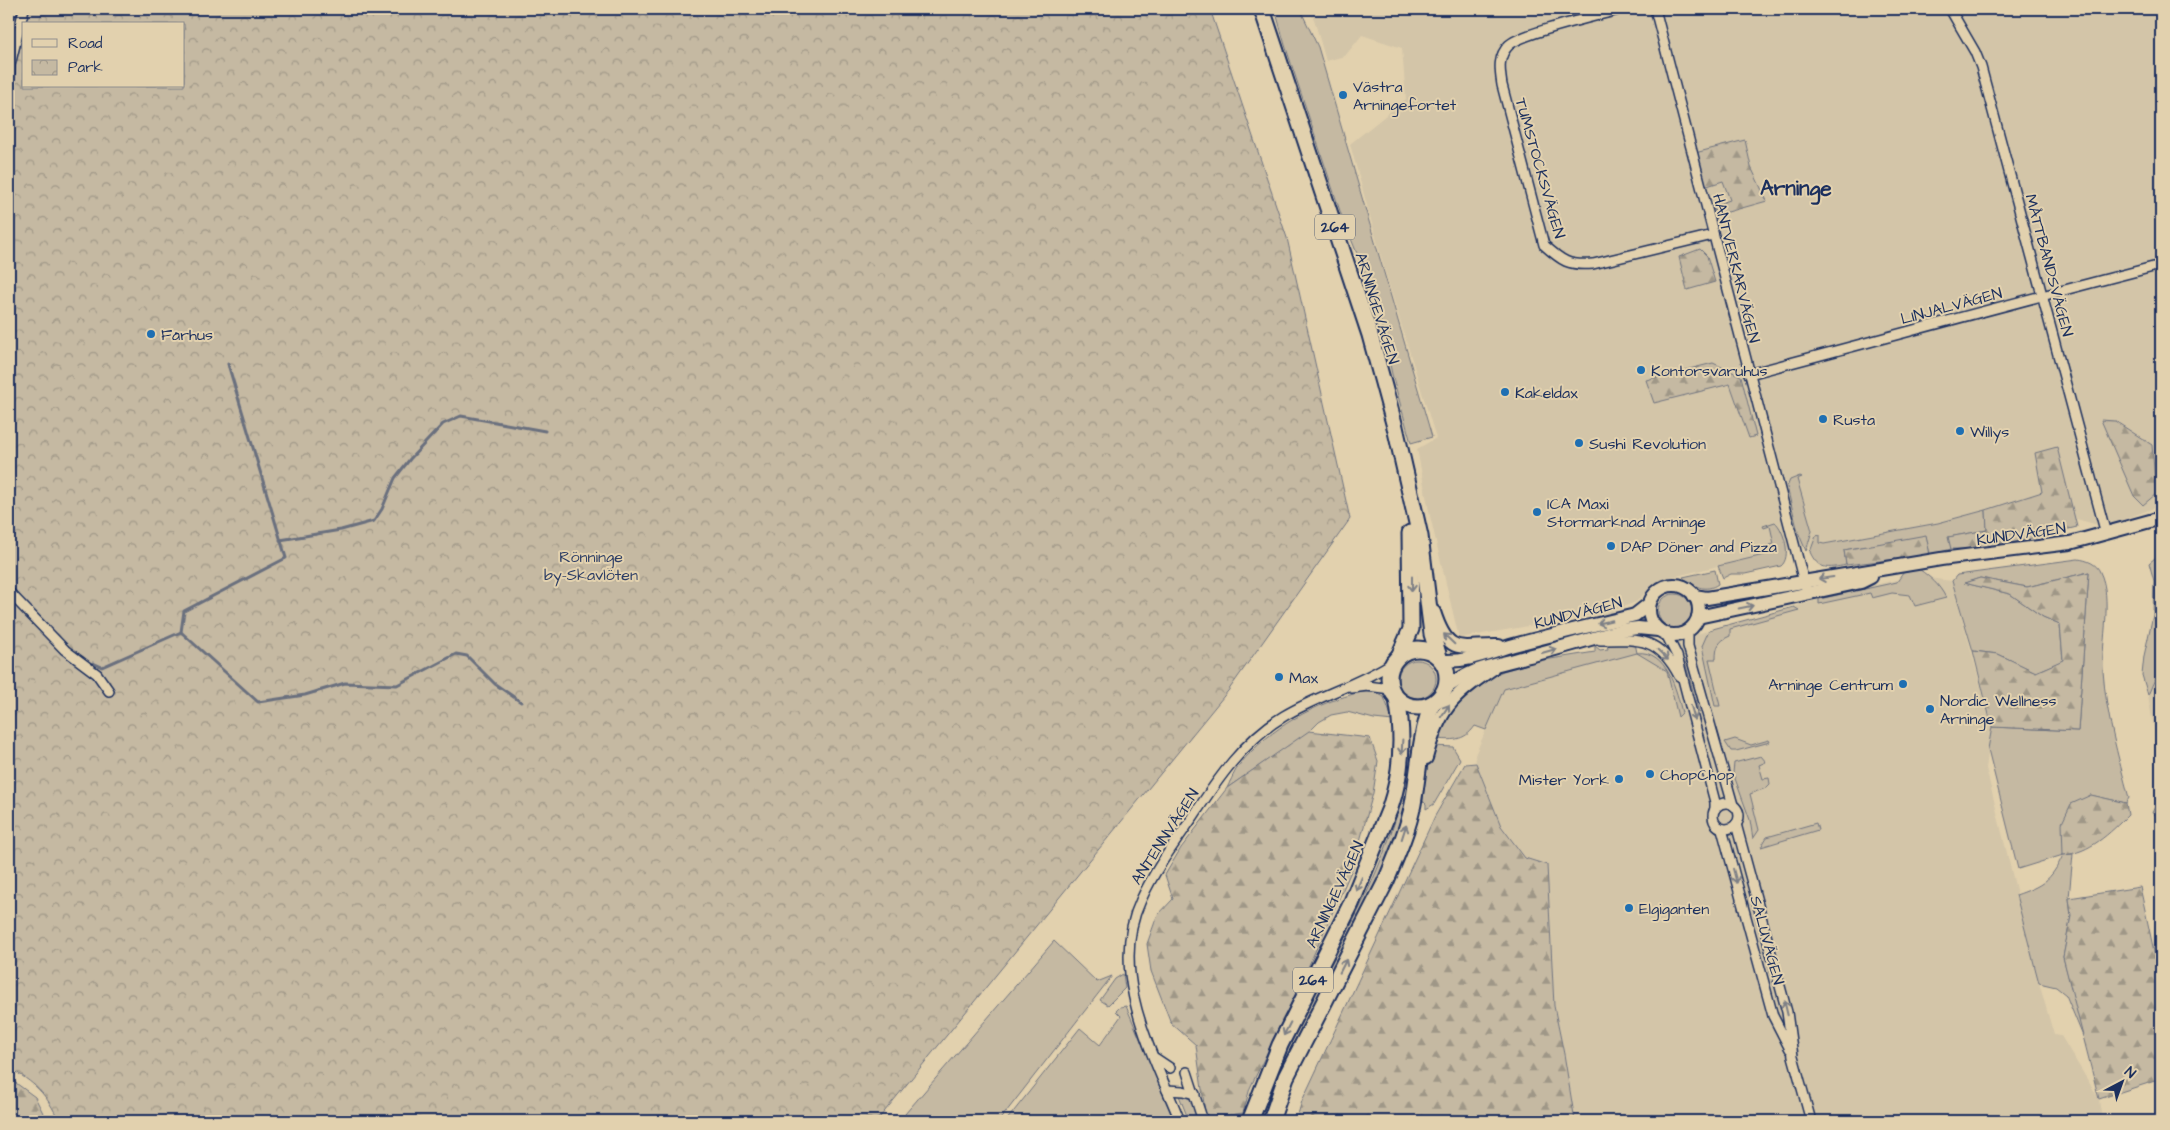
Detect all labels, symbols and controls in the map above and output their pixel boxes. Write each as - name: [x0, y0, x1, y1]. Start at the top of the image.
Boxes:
- legend: [22, 22, 185, 88]
- text: Road: [68, 33, 103, 54]
- text: Park: [68, 57, 103, 78]
- place label: Västra Arningefortet: [1353, 76, 1457, 117]
- marker: Västra Arningefortet: [1337, 89, 1349, 101]
- street label: TUMSTOCKSVÄGEN: [1509, 95, 1571, 241]
- district label: Arninge: [1760, 174, 1832, 205]
- street label: HANTVERKARVÄGEN: [1707, 191, 1765, 345]
- street label: MÅTTBANDSVÄGEN: [2019, 192, 2079, 339]
- road number: 264: [1315, 214, 1355, 240]
- street label: ARNINGEVÄGEN: [1350, 250, 1404, 367]
- street label: LINJALVÄGEN: [1898, 282, 2004, 330]
- place label: Fårhus: [161, 324, 213, 346]
- marker: Fårhus: [145, 328, 157, 340]
- place label: Kontorsvaruhus: [1651, 360, 1767, 382]
- marker: Kontorsvaruhus: [1635, 364, 1647, 376]
- place label: Kakeldax: [1515, 382, 1578, 404]
- marker: Kakeldax: [1499, 386, 1511, 398]
- place label: Rusta: [1833, 409, 1875, 431]
- marker: Rusta: [1817, 413, 1829, 425]
- place label: Willys: [1970, 421, 2009, 444]
- marker: Willys: [1954, 425, 1966, 437]
- place label: Sushi Revolution: [1589, 433, 1706, 455]
- marker: Sushi Revolution: [1573, 437, 1585, 449]
- place label: ICA Maxi Stormarknad Arninge: [1547, 493, 1706, 534]
- marker: ICA Maxi Stormarknad Arninge: [1531, 506, 1543, 518]
- street label: KUNDVÄGEN: [1975, 517, 2067, 551]
- place label: DAP Döner and Pizza: [1621, 536, 1777, 558]
- marker: DAP Döner and Pizza: [1605, 540, 1617, 552]
- park label: Rönninge by-Skavlöten: [544, 546, 638, 587]
- one-way arrow: [1819, 574, 1835, 584]
- one-way arrow: [1407, 576, 1417, 592]
- street label: KUNDVÄGEN: [1532, 591, 1625, 635]
- one-way arrow: [1737, 601, 1753, 611]
- one-way arrow: [1597, 618, 1613, 627]
- one-way arrow: [1443, 633, 1455, 645]
- one-way arrow: [1541, 645, 1557, 655]
- one-way arrow: [1657, 649, 1669, 661]
- place label: Max: [1289, 667, 1318, 689]
- marker: Max: [1273, 671, 1285, 683]
- place label: Arninge Centrum: [1768, 674, 1894, 697]
- marker: Arninge Centrum: [1897, 678, 1909, 690]
- place label: Nordic Wellness Arninge: [1940, 690, 2056, 731]
- marker: Nordic Wellness Arninge: [1924, 703, 1936, 715]
- one-way arrow: [1440, 704, 1450, 718]
- one-way arrow: [1688, 705, 1698, 721]
- one-way arrow: [1397, 739, 1406, 755]
- place label: ChopChop: [1660, 764, 1734, 786]
- marker: ChopChop: [1644, 768, 1656, 780]
- place label: Mister York: [1519, 769, 1609, 791]
- marker: Mister York: [1613, 773, 1625, 785]
- street label: ANTENNVÄGEN: [1125, 784, 1204, 889]
- one-way arrow: [1400, 825, 1409, 840]
- street label: ARNINGEVÄGEN: [1301, 837, 1369, 951]
- one-way arrow: [1731, 867, 1740, 883]
- one-way arrow: [1354, 876, 1364, 891]
- street label: SALUVÄGEN: [1745, 893, 1789, 987]
- place label: Elgiganten: [1639, 898, 1709, 921]
- marker: Elgiganten: [1623, 902, 1635, 914]
- one-way arrow: [1338, 959, 1348, 974]
- road number: 264: [1293, 968, 1333, 992]
- one-way arrow: [1781, 1000, 1790, 1016]
- one-way arrow: [1282, 1022, 1292, 1037]
- north arrow: [2098, 1058, 2148, 1108]
- text: N: [2120, 1063, 2140, 1084]

